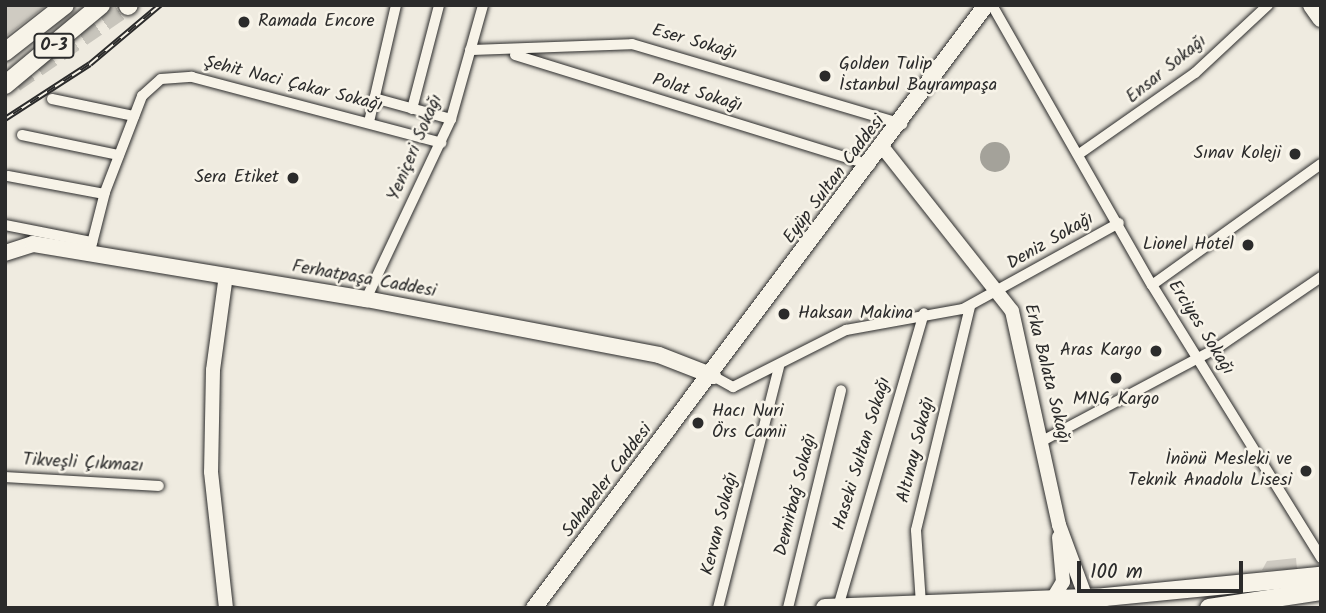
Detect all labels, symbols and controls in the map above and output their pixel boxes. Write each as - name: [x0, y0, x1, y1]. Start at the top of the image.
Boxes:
- place label: Ramada Encore: [258, 11, 375, 33]
- marker: Ramada Encore: [236, 14, 252, 30]
- street label: Eser Sokağı: [649, 21, 739, 65]
- street label: Ensar Sokağı: [1122, 31, 1212, 109]
- road number: O-3: [33, 34, 75, 58]
- street label: Şehit Naci Çakar Sokağı: [202, 52, 384, 118]
- place label: Golden Tulip İstanbul Bayrampaşa: [839, 55, 997, 98]
- marker: Golden Tulip İstanbul Bayrampaşa: [817, 68, 833, 84]
- street label: Polat Sokağı: [650, 70, 744, 118]
- street label: Yeniçeri Sokağı: [384, 91, 448, 205]
- street label: Eyüp Sultan Caddesi: [780, 111, 890, 249]
- place label: Sınav Koleji: [1194, 143, 1281, 165]
- marker: Sınav Koleji: [1287, 146, 1303, 162]
- place label: Sera Etiket: [194, 167, 279, 189]
- marker: Sera Etiket: [285, 170, 301, 186]
- street label: Deniz Sokağı: [1004, 209, 1098, 275]
- place label: Lionel Hotel: [1143, 234, 1234, 256]
- marker: Lionel Hotel: [1240, 237, 1256, 253]
- street label: Ferhatpaşa Caddesi: [290, 257, 438, 303]
- street label: Erciyes Sokağı: [1162, 276, 1238, 380]
- street label: Erka Balata Sokağı: [1018, 302, 1074, 446]
- place label: Haksan Makina: [798, 303, 913, 325]
- marker: Haksan Makina: [776, 306, 792, 322]
- place label: Aras Kargo: [1060, 340, 1142, 362]
- marker: Aras Kargo: [1148, 343, 1164, 359]
- marker: MNG Kargo: [1108, 370, 1124, 386]
- street label: Haseki Sultan Sokağı: [829, 375, 897, 533]
- place label: MNG Kargo: [1073, 389, 1159, 411]
- street label: Altınay Sokağı: [893, 395, 941, 505]
- place label: Hacı Nuri Örs Camii: [712, 402, 786, 444]
- marker: Hacı Nuri Örs Camii: [690, 415, 706, 431]
- street label: Sahabeler Caddesi: [558, 420, 658, 542]
- street label: Demirbağ Sokağı: [771, 431, 823, 559]
- street label: Tikveşli Çıkmazı: [22, 450, 144, 478]
- place label: İnönü Mesleki ve Teknik Anadolu Lisesi: [1128, 450, 1292, 492]
- marker: İnönü Mesleki ve Teknik Anadolu Lisesi: [1298, 463, 1314, 479]
- street label: Kervan Sokağı: [698, 470, 744, 578]
- scale bar: [1081, 546, 1247, 590]
- text: 100 m: [1090, 556, 1143, 589]

